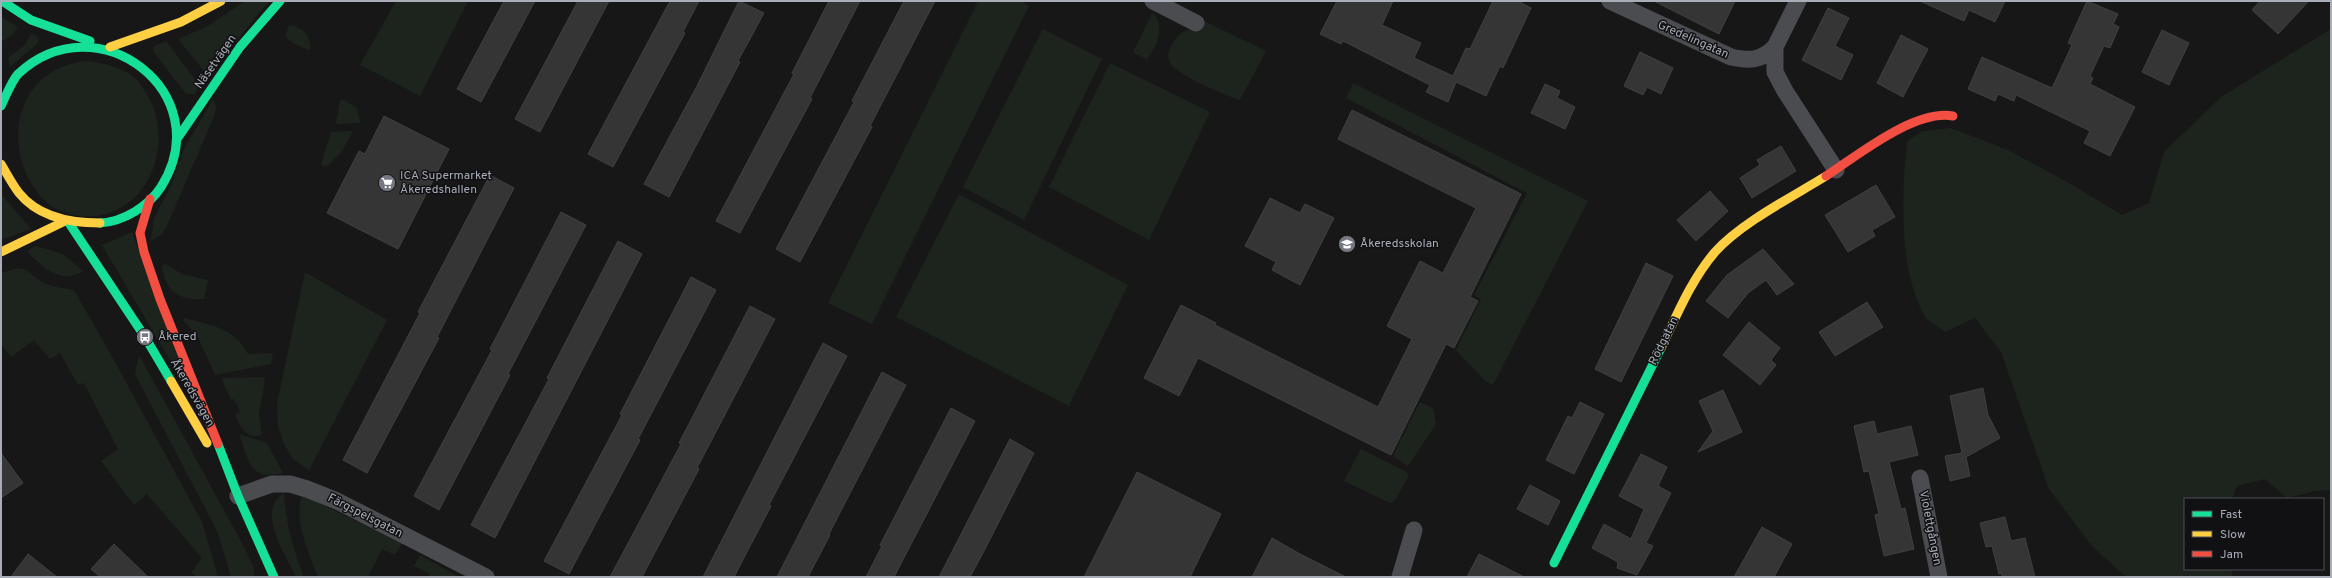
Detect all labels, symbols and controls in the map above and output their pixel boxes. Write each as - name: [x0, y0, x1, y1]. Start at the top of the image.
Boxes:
- street label: Gredelingatan: [1655, 17, 1731, 63]
- street label: Näsetvägen: [191, 32, 241, 92]
- place label: ICA Supermarket Åkeredshallen: [400, 168, 492, 198]
- supermarket icon: ICA Supermarket Åkeredshallen: [377, 173, 397, 193]
- school or university icon: Åkeredsskolan: [1337, 234, 1357, 254]
- place label: Åkeredsskolan: [1360, 236, 1439, 252]
- street label: Rödgatan: [1645, 314, 1683, 368]
- bus stop icon: Åkered: [135, 327, 155, 347]
- place label: Åkered: [158, 329, 197, 345]
- street label: Åkeredsvägen: [166, 356, 218, 430]
- street label: Violettgången: [1915, 489, 1945, 567]
- street label: Färgspelsgatan: [325, 490, 405, 542]
- legend: [2184, 498, 2324, 570]
- text: Fast: [2220, 507, 2242, 523]
- text: Slow: [2220, 527, 2246, 543]
- text: Jam: [2220, 547, 2243, 563]

